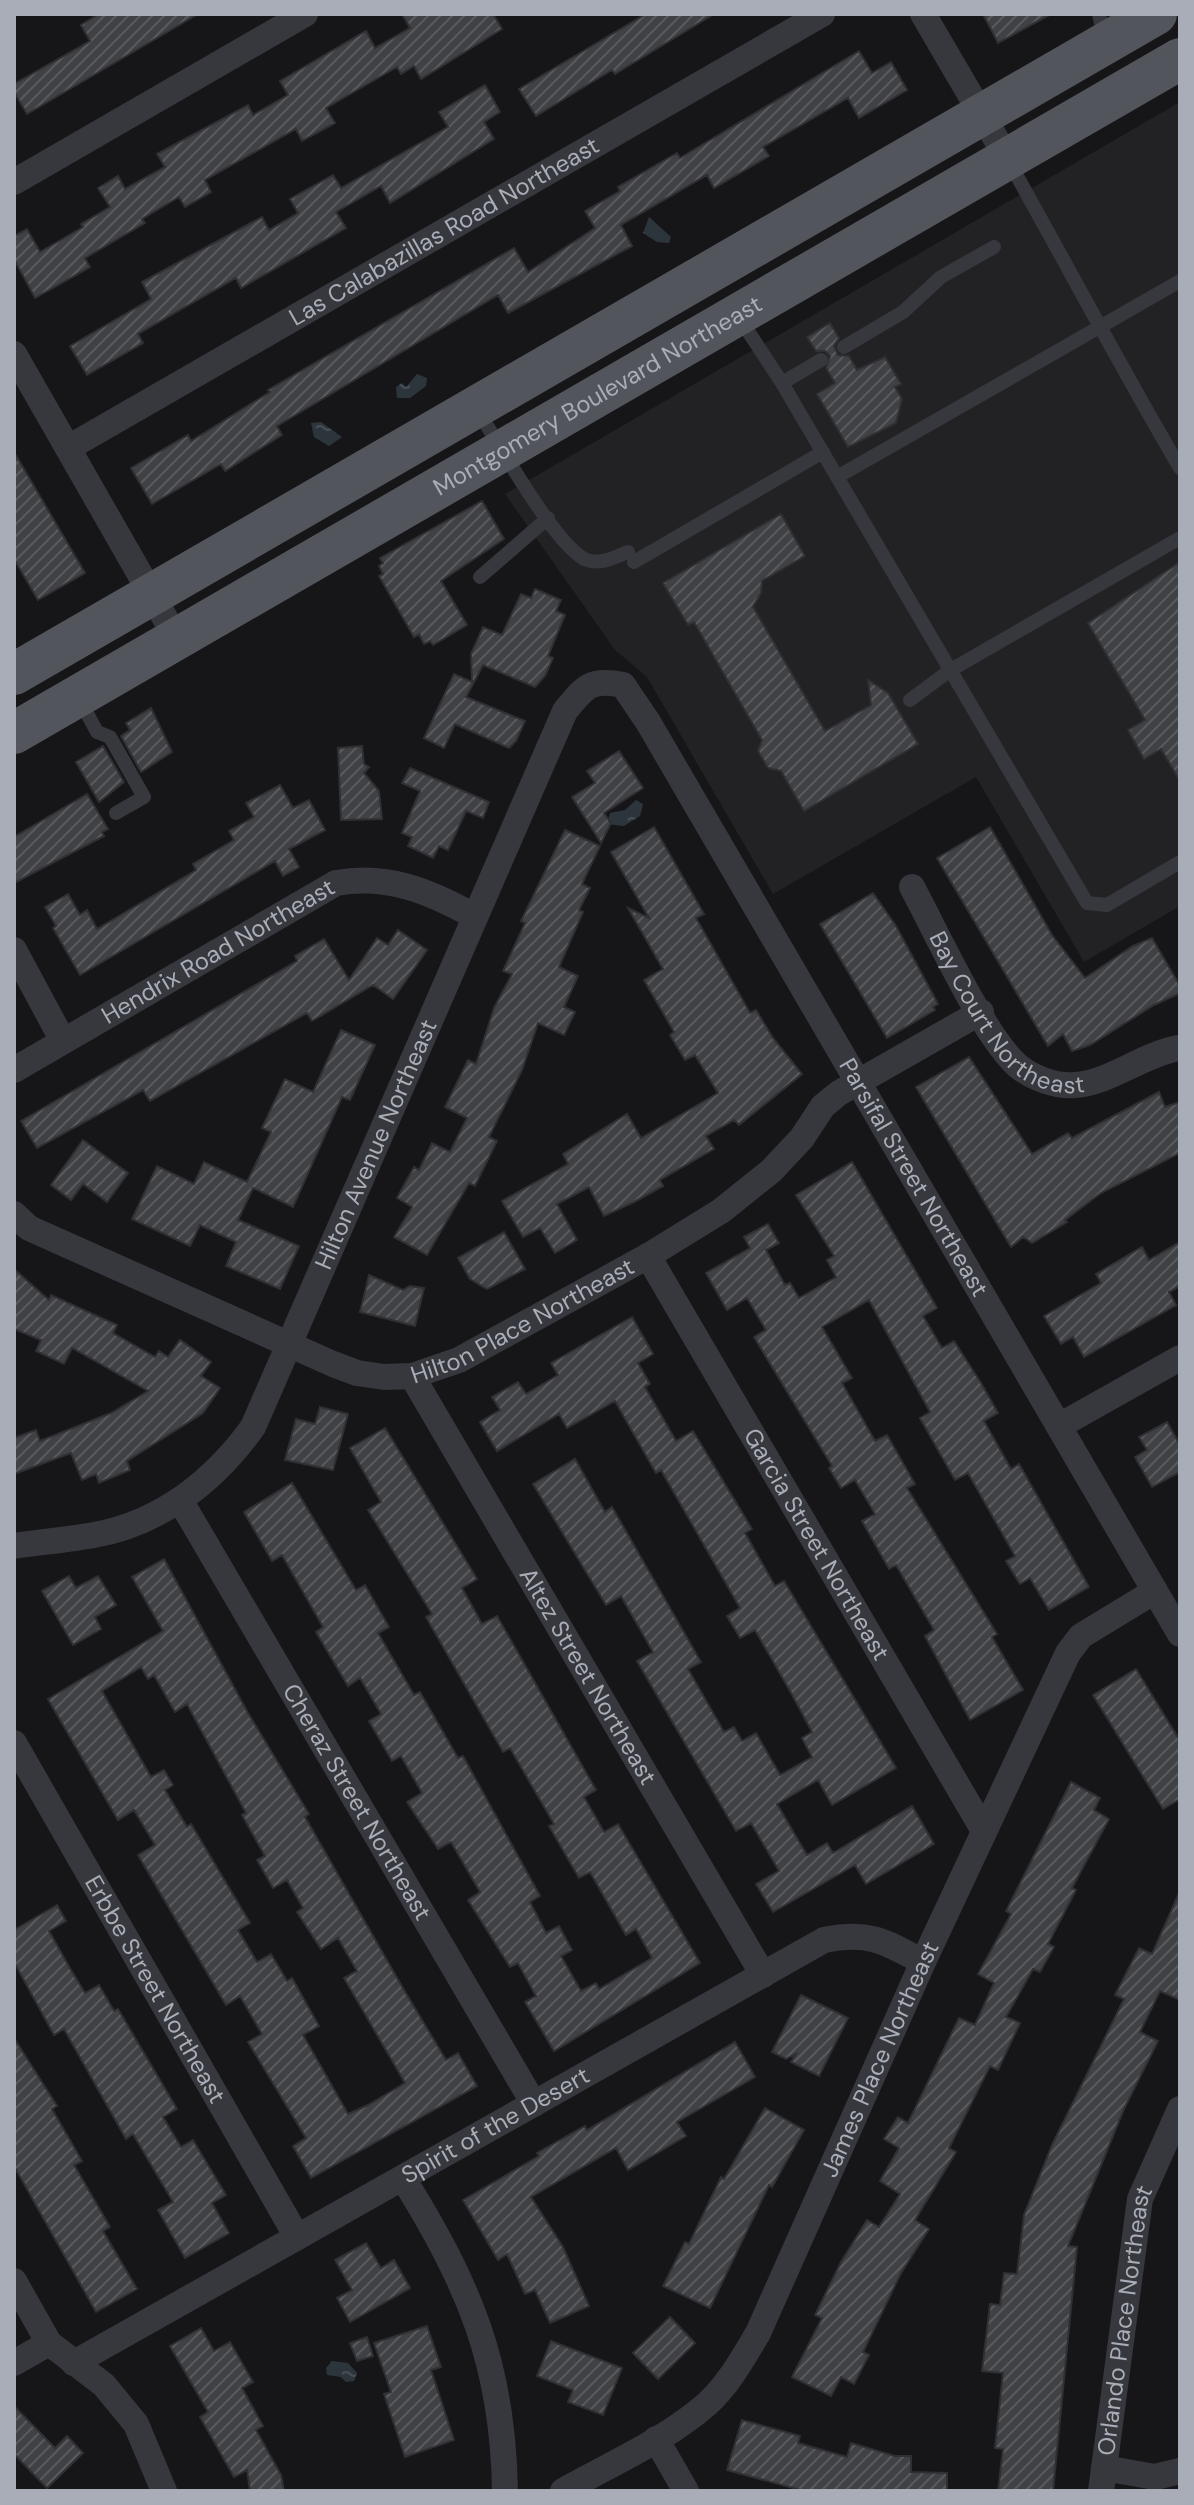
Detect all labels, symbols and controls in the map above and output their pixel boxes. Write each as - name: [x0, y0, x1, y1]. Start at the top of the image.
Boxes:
- street label: Las Calabazillas Road Northeast: [283, 130, 605, 333]
- street label: Montgomery Boulevard Northeast: [427, 288, 767, 503]
- street label: Hendrix Road Northeast: [96, 871, 340, 1031]
- street label: Bay Court Northeast: [922, 926, 1086, 1100]
- street label: Hilton Avenue Northeast: [308, 1015, 444, 1274]
- street label: Parsifal Street Northeast: [832, 1052, 996, 1302]
- street label: Hilton Place Northeast: [407, 1251, 639, 1390]
- street label: Garcia Street Northeast: [737, 1422, 897, 1666]
- street label: Altez Street Northeast: [513, 1562, 664, 1790]
- street label: Cheraz Street Northeast: [276, 1678, 439, 1926]
- street label: Erbbe Street Northeast: [78, 1870, 233, 2109]
- street label: James Place Northeast: [813, 1936, 946, 2182]
- street label: Spirit of the Desert: [396, 2059, 595, 2190]
- street label: Orlando Place Northeast: [1090, 2180, 1159, 2457]

